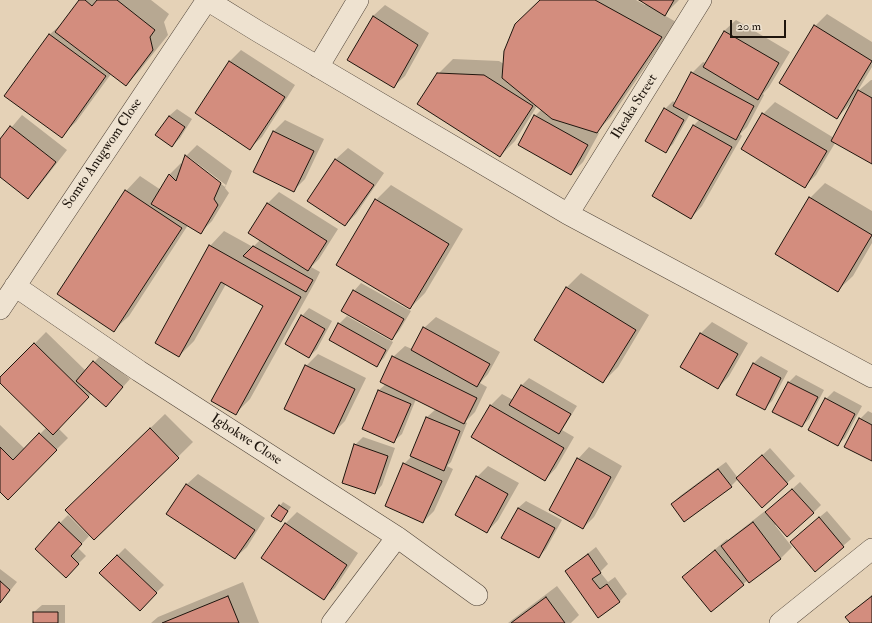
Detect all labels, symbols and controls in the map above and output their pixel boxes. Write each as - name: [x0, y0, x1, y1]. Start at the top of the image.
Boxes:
- scale bar: [732, 12, 788, 38]
- text: 20 m: [737, 19, 761, 34]
- street label: Iheaka Street: [608, 71, 662, 143]
- street label: Somto Anugwom Close: [60, 95, 146, 213]
- street label: Igbokwe Close: [207, 411, 285, 469]

